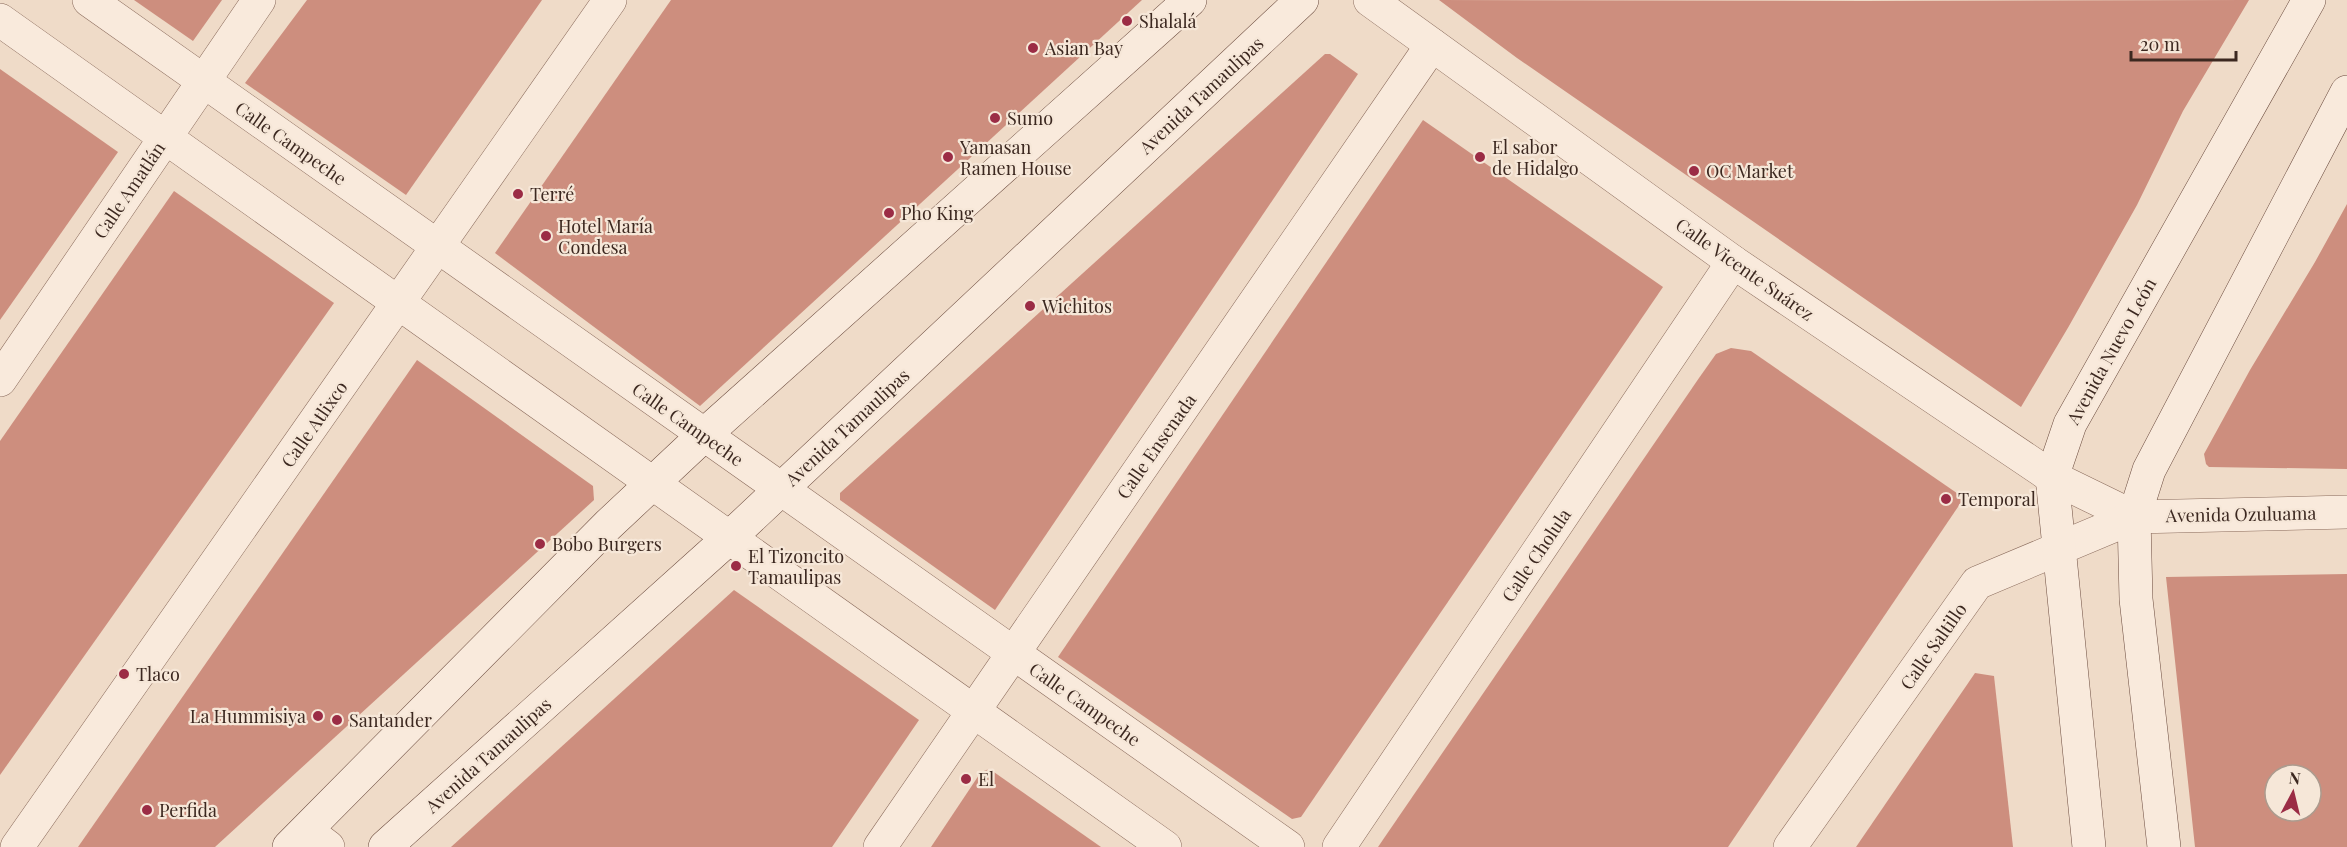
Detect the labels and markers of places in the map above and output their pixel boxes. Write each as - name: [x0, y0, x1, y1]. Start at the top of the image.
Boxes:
- place label: Shalalá: [1139, 9, 1197, 33]
- marker: Shalalá: [1120, 14, 1134, 28]
- place label: Asian Bay: [1044, 36, 1123, 60]
- marker: Asian Bay: [1026, 41, 1040, 55]
- place label: Sumo: [1007, 106, 1053, 130]
- marker: Sumo: [988, 111, 1002, 125]
- place label: Yamasan Ramen House: [959, 135, 1072, 180]
- place label: El sabor de Hidalgo: [1492, 135, 1579, 180]
- marker: Yamasan Ramen House: [941, 150, 955, 164]
- marker: El sabor de Hidalgo: [1473, 150, 1487, 164]
- place label: OC Market: [1706, 159, 1794, 183]
- marker: OC Market: [1687, 164, 1701, 178]
- place label: Terré: [530, 182, 574, 206]
- marker: Terré: [511, 187, 525, 201]
- place label: Pho King: [901, 201, 974, 225]
- marker: Pho King: [882, 206, 896, 220]
- place label: Hotel María Condesa: [558, 214, 653, 259]
- marker: Hotel María Condesa: [539, 229, 553, 243]
- place label: Wichitos: [1041, 294, 1112, 318]
- marker: Wichitos: [1023, 299, 1037, 313]
- place label: Temporal: [1958, 487, 2036, 511]
- marker: Temporal: [1939, 492, 1953, 506]
- place label: Bobo Burgers: [552, 532, 662, 556]
- marker: Bobo Burgers: [533, 537, 547, 551]
- place label: El Tizoncito Tamaulipas: [748, 544, 844, 589]
- marker: El Tizoncito Tamaulipas: [729, 559, 743, 573]
- place label: Tlaco: [136, 662, 180, 686]
- marker: Tlaco: [117, 667, 131, 681]
- place label: La Hummisiya: [190, 704, 306, 728]
- place label: Santander: [349, 708, 432, 732]
- marker: La Hummisiya: [311, 709, 325, 723]
- marker: Santander: [330, 713, 344, 727]
- place label: El: [978, 767, 994, 791]
- marker: El: [959, 772, 973, 786]
- place label: Perfida: [159, 798, 217, 822]
- marker: Perfida: [140, 803, 154, 817]

